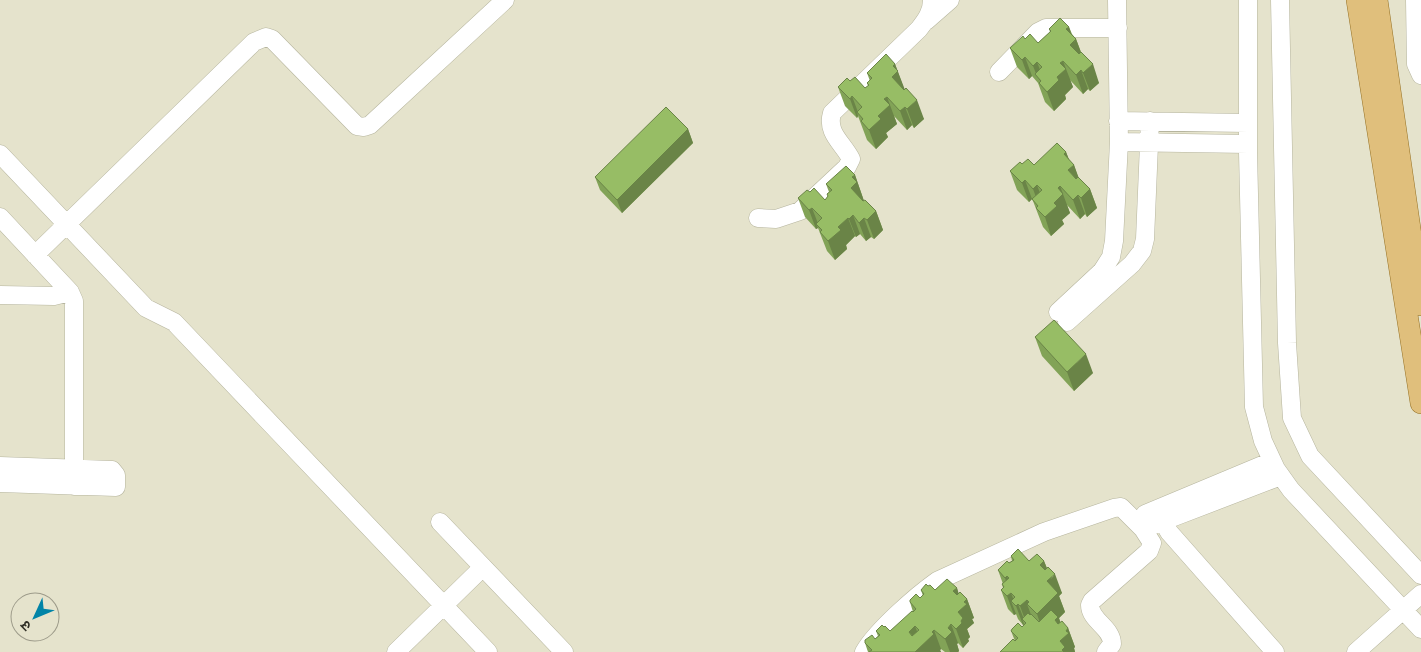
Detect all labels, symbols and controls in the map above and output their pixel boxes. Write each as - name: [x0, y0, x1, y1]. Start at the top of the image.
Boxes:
- north arrow: [10, 592, 60, 642]
- text: उ: [16, 615, 36, 635]

